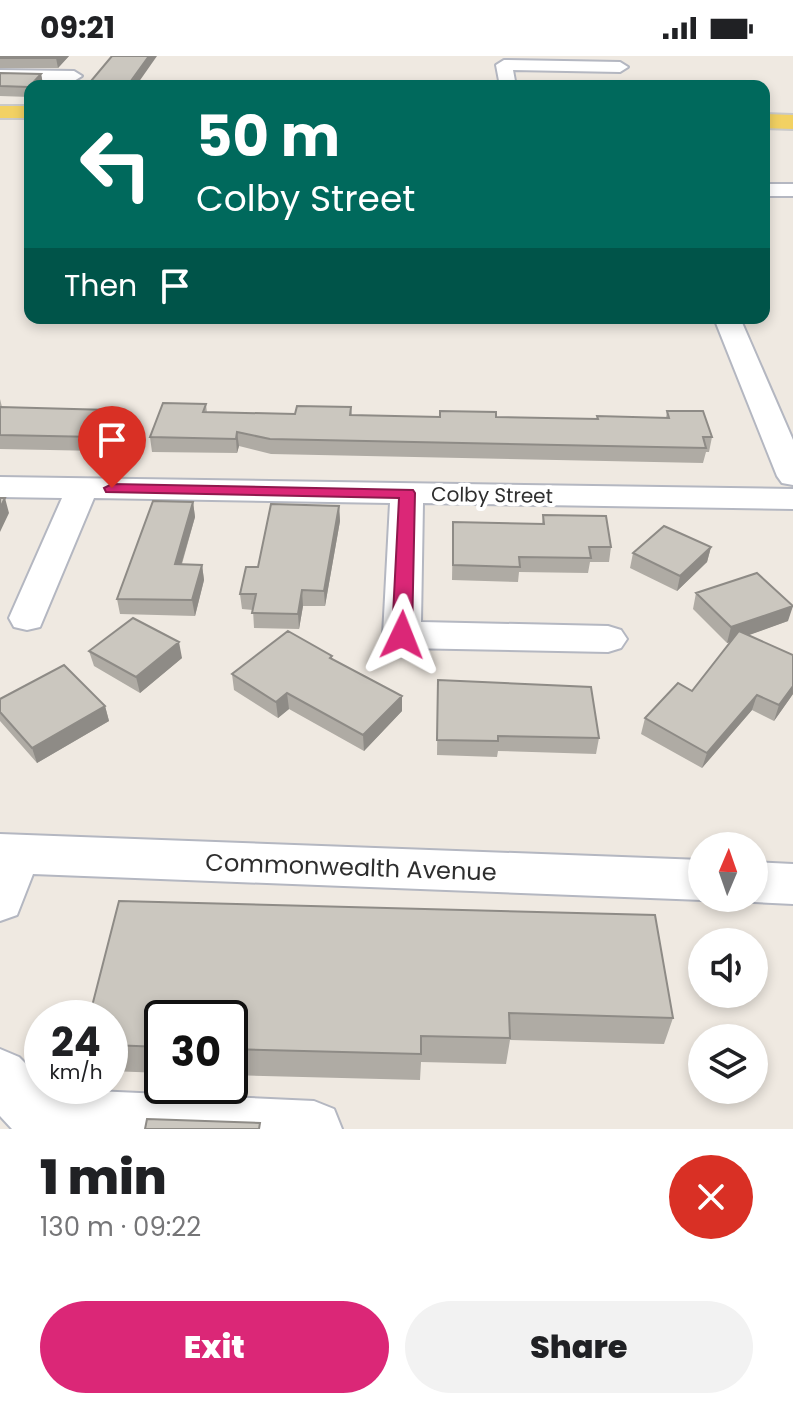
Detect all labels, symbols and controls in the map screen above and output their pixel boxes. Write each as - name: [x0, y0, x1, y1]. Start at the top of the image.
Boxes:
- text: 09:21: [40, 6, 115, 49]
- text: 50 m: [196, 97, 340, 176]
- icon: left: [64, 112, 168, 216]
- text: Colby Street: [196, 173, 415, 224]
- text: Then: [64, 264, 137, 307]
- icon: arrive: [153, 264, 197, 308]
- pin: [78, 406, 146, 488]
- icon: arrive: [90, 418, 134, 462]
- street label: Colby Street: [431, 480, 553, 510]
- position arrow: [360, 593, 444, 677]
- north arrow: [688, 832, 768, 912]
- map controls: [688, 832, 768, 1104]
- street label: Commonwealth Avenue: [205, 845, 497, 889]
- button: sound: [688, 928, 768, 1008]
- speed limit sign: 30: [144, 1000, 248, 1104]
- text: 24: [51, 1014, 101, 1070]
- button: layers: [688, 1024, 768, 1104]
- text: km/h: [49, 1058, 103, 1086]
- text: 1 min: [40, 1144, 167, 1211]
- button: close: [669, 1155, 753, 1239]
- text: 130 m · 09:22: [40, 1209, 201, 1245]
- button: Exit: [40, 1301, 389, 1393]
- button: Share: [405, 1301, 753, 1393]

